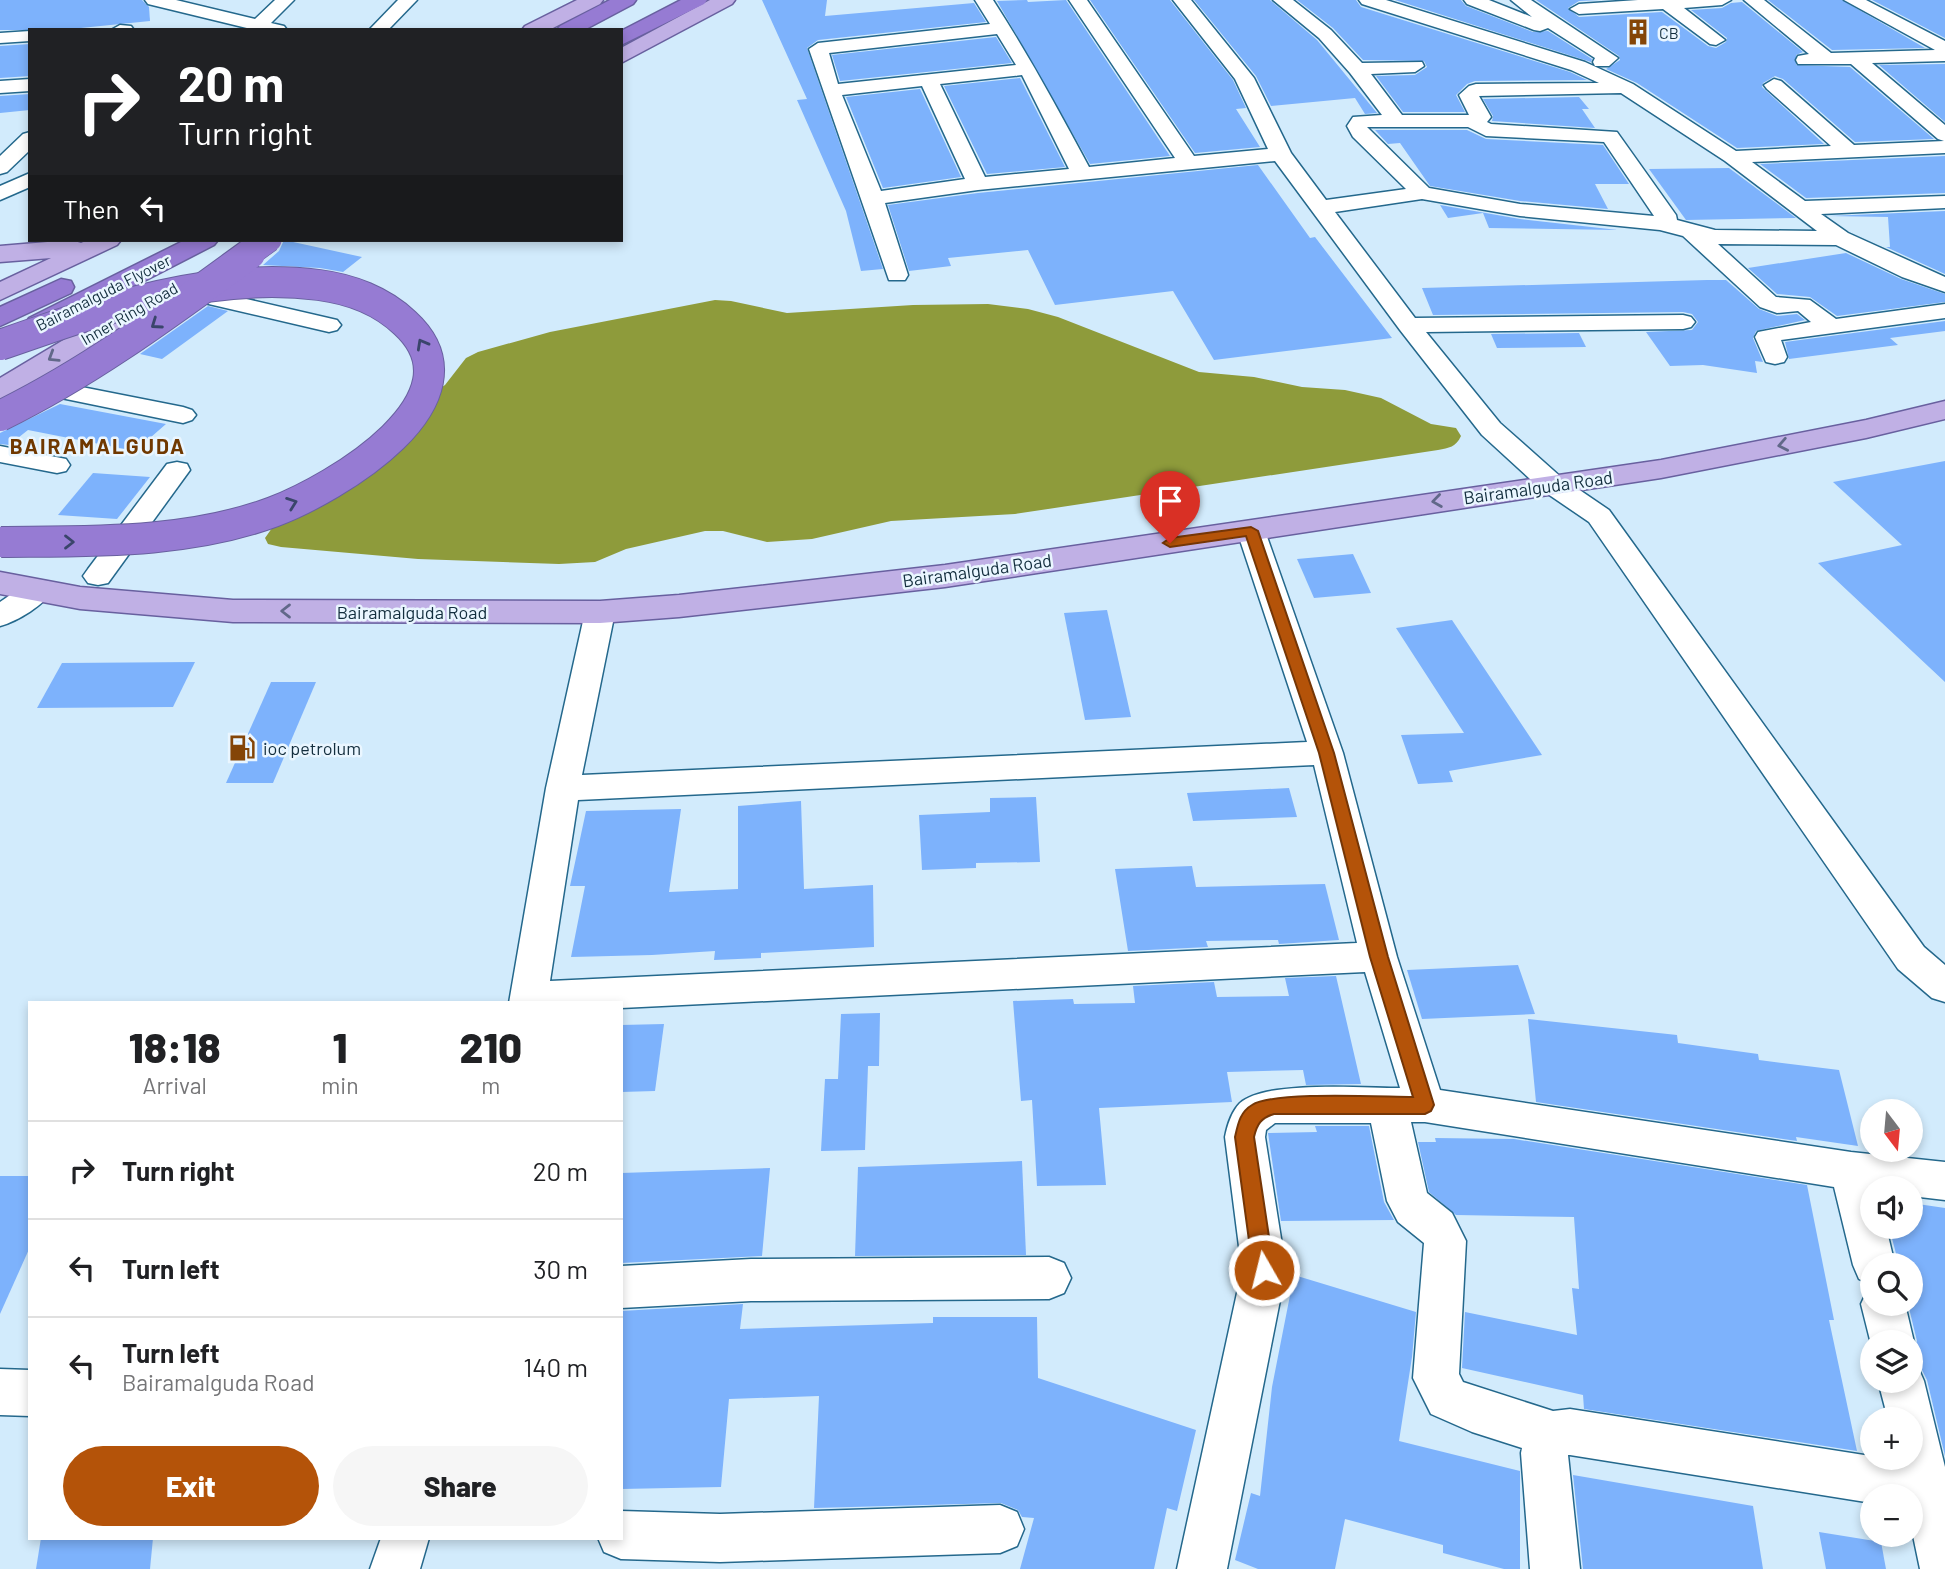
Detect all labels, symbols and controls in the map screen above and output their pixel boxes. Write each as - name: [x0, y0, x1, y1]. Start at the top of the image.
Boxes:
- building icon: CB: [1623, 17, 1653, 47]
- place label: CB: [1659, 23, 1679, 42]
- text: 20 m: [178, 53, 284, 112]
- icon: right: [63, 56, 154, 147]
- text: Turn right: [178, 113, 313, 151]
- icon: left: [134, 189, 172, 227]
- text: Then: [63, 193, 120, 224]
- street label: Bairamalguda Flyover: [33, 250, 174, 334]
- street label: Inner Ring Road: [77, 278, 181, 348]
- one-way arrow: [151, 316, 164, 328]
- one-way arrow: [416, 339, 430, 352]
- one-way arrow: [47, 349, 60, 362]
- district label: BAIRAMALGUDA: [10, 433, 186, 458]
- one-way arrow: [1777, 437, 1788, 452]
- street label: Bairamalguda Road: [1462, 466, 1614, 508]
- pin: [1140, 471, 1200, 543]
- icon: arrive: [1151, 482, 1189, 520]
- one-way arrow: [1431, 493, 1443, 508]
- one-way arrow: [285, 497, 297, 511]
- one-way arrow: [64, 534, 75, 550]
- street label: Bairamalguda Road: [901, 549, 1053, 591]
- street label: Bairamalguda Road: [337, 601, 487, 623]
- one-way arrow: [281, 603, 291, 619]
- fuel station icon: ioc petrolum: [227, 733, 257, 763]
- place label: ioc petrolum: [263, 737, 361, 759]
- text: 18:18: [129, 1021, 220, 1071]
- text: 1: [333, 1021, 347, 1071]
- text: 210: [459, 1021, 522, 1071]
- text: Arrival: [143, 1071, 207, 1099]
- text: min: [321, 1071, 359, 1099]
- text: m: [481, 1071, 500, 1099]
- north arrow: [1860, 1099, 1923, 1162]
- map controls: [1860, 1099, 1923, 1547]
- icon: right: [63, 1151, 101, 1189]
- text: Turn right: [122, 1155, 235, 1186]
- text: 20 m: [533, 1155, 588, 1186]
- button: sound: [1860, 1176, 1923, 1239]
- position arrow: [1227, 1233, 1301, 1307]
- icon: left: [63, 1249, 101, 1287]
- text: Turn left: [122, 1253, 220, 1284]
- text: 30 m: [533, 1253, 588, 1284]
- button: search: [1860, 1253, 1923, 1316]
- button: layers: [1860, 1330, 1923, 1393]
- text: Turn left: [122, 1337, 220, 1368]
- icon: left: [63, 1347, 101, 1385]
- text: 140 m: [523, 1351, 588, 1382]
- text: Bairamalguda Road: [122, 1368, 314, 1396]
- button: +: [1860, 1407, 1923, 1470]
- button: Exit: [63, 1446, 319, 1526]
- button: Share: [333, 1446, 588, 1526]
- button: −: [1860, 1484, 1923, 1547]

